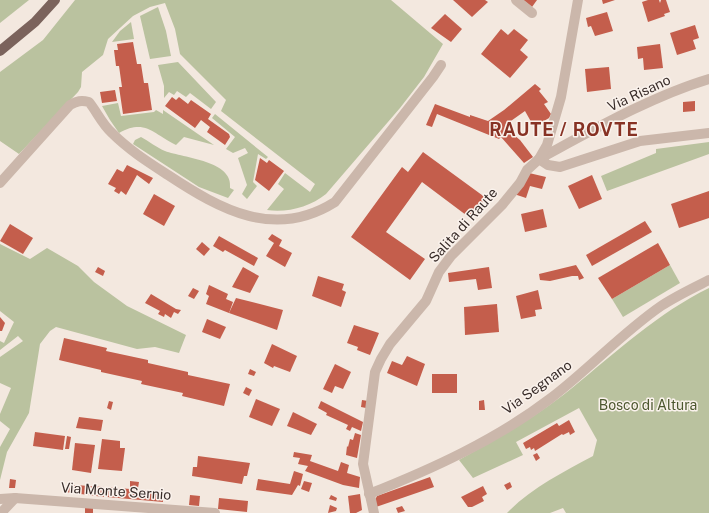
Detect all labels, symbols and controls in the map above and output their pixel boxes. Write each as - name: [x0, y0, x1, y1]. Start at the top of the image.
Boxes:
- street label: Via Risano: [605, 71, 673, 115]
- district label: RAUTE / ROVTE: [489, 119, 639, 140]
- street label: Salita di Raute: [425, 184, 501, 266]
- street label: Via Segnano: [499, 356, 575, 418]
- park label: Bosco di Altura: [599, 397, 697, 413]
- street label: Via Monte Sernio: [60, 479, 172, 503]

